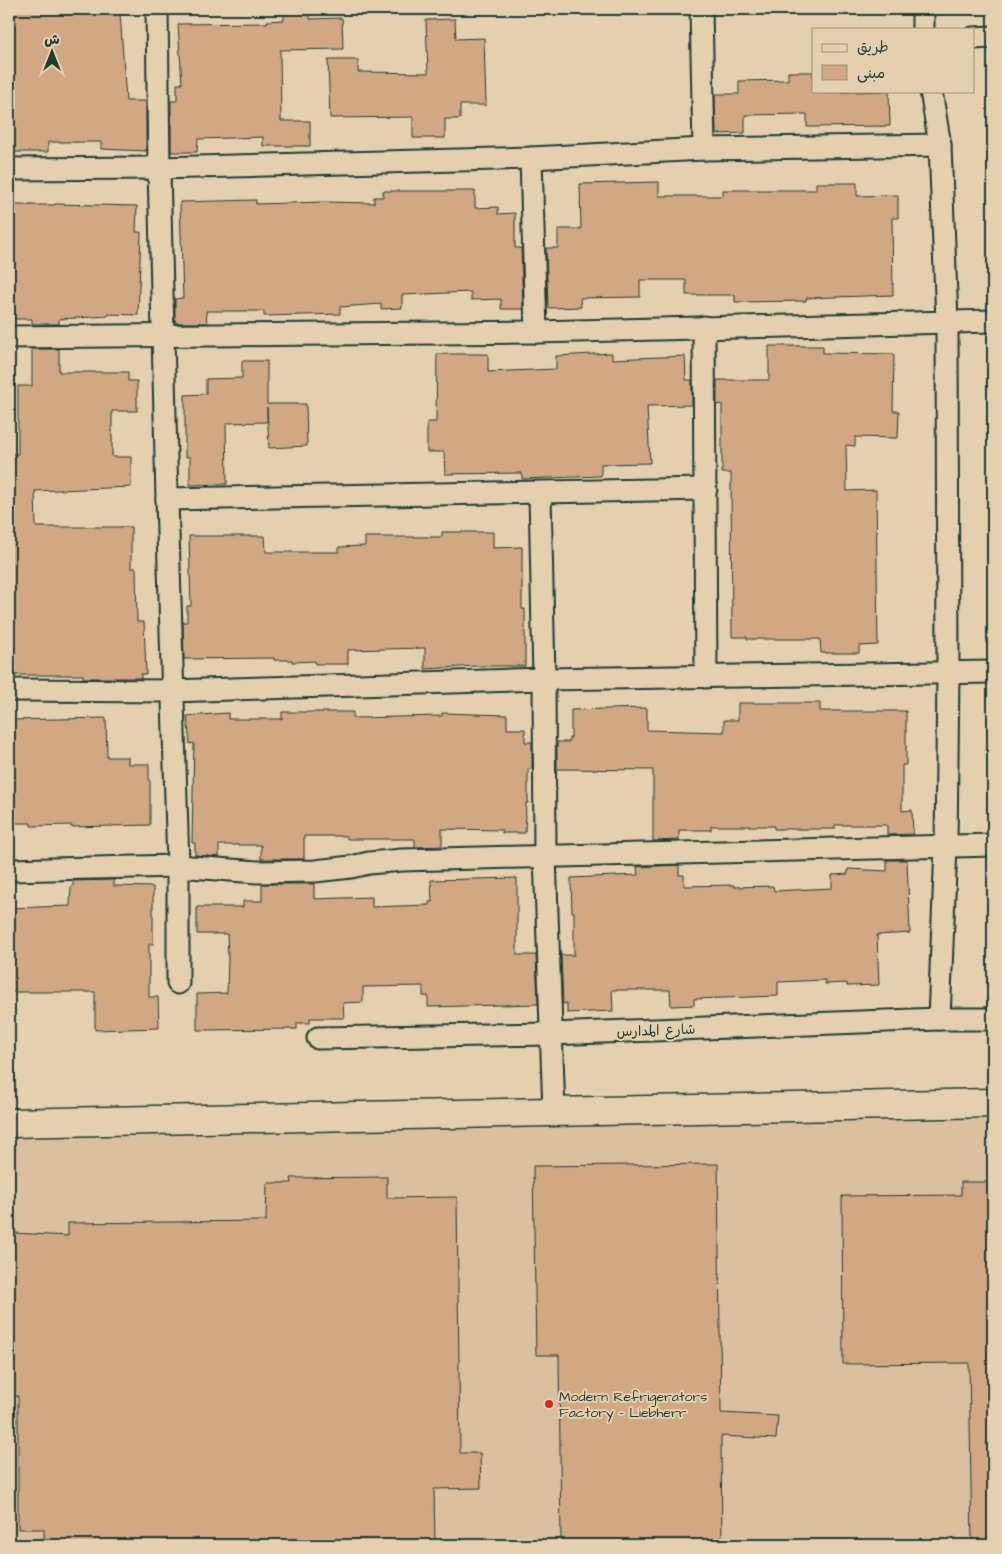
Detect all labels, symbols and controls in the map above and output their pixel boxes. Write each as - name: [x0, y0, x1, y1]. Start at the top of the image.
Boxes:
- north arrow: [28, 28, 78, 78]
- legend: [812, 28, 974, 92]
- text: ش: [44, 30, 60, 50]
- text: طريق: [857, 37, 889, 58]
- text: مبنى: [857, 63, 885, 84]
- street label: شارع المدارس: [616, 1020, 696, 1042]
- place label: Modern Refrigerators Factory - Liebherr: [559, 1387, 707, 1423]
- marker: Modern Refrigerators Factory - Liebherr: [543, 1398, 555, 1410]

